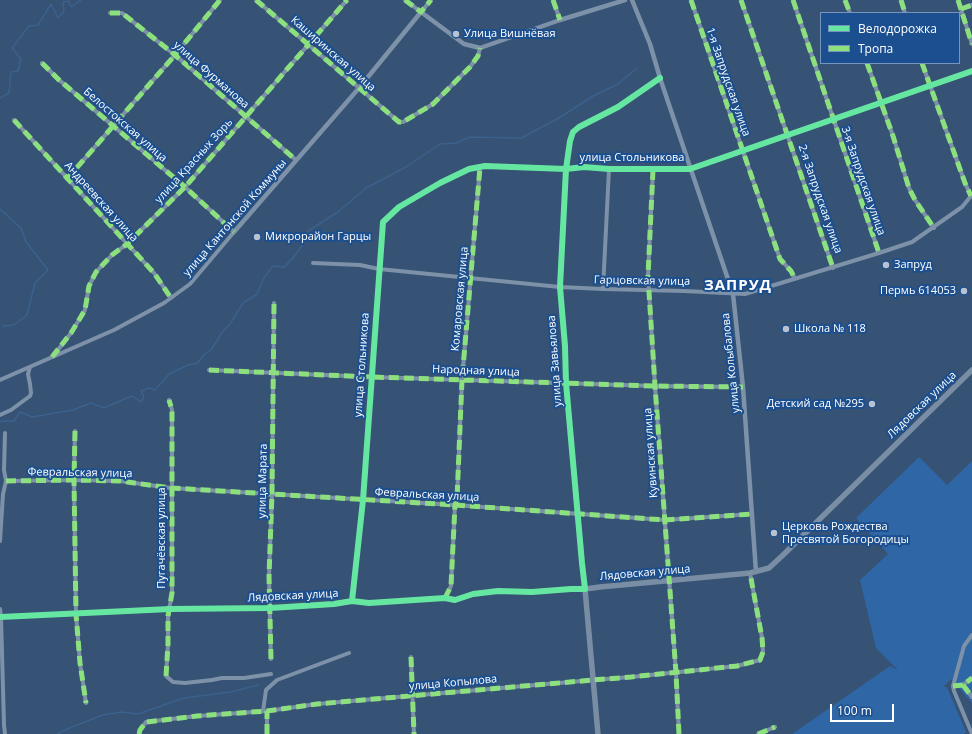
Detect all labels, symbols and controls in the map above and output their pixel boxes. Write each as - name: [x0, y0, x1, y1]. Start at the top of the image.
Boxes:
- legend: [820, 12, 960, 64]
- street label: Каширинская улица: [288, 14, 378, 94]
- text: Велодорожка: [858, 20, 937, 37]
- street label: 1-я Запрудская улица: [703, 26, 753, 138]
- place label: Улица Вишнёвая: [464, 27, 555, 41]
- marker: Улица Вишнёвая: [451, 29, 461, 39]
- street label: улица Фурманова: [171, 39, 251, 111]
- text: Тропа: [858, 40, 893, 57]
- street label: Белостокская улица: [81, 85, 169, 165]
- street label: улица Красных Зорь: [152, 116, 236, 206]
- street label: 3-я Запрудская улица: [838, 125, 888, 237]
- street label: 2-я Запрудская улица: [795, 143, 845, 255]
- street label: улица Стольникова: [580, 151, 684, 165]
- street label: улица Кантонской Коммуны: [180, 157, 290, 279]
- street label: Андреевская улица: [61, 159, 141, 245]
- place label: Микрорайон Гарцы: [265, 230, 371, 244]
- marker: Микрорайон Гарцы: [252, 232, 262, 242]
- street label: Комаровская улица: [449, 246, 471, 352]
- place label: Запруд: [894, 258, 932, 272]
- marker: Запруд: [881, 260, 891, 270]
- street label: Гарцовская улица: [594, 274, 690, 288]
- district label: ЗАПРУД: [704, 277, 772, 295]
- place label: Пермь 614053: [880, 284, 956, 298]
- marker: Пермь 614053: [959, 286, 969, 296]
- street label: улица Стольникова: [352, 312, 372, 418]
- street label: улица Колыбалова: [719, 312, 743, 414]
- street label: улица Завьялова: [545, 315, 565, 407]
- place label: Школа № 118: [794, 322, 866, 336]
- marker: Школа № 118: [781, 324, 791, 334]
- street label: Народная улица: [432, 363, 520, 379]
- street label: Лядовская улица: [885, 369, 959, 441]
- place label: Детский сад №295: [767, 397, 864, 411]
- marker: Детский сад №295: [867, 399, 877, 409]
- street label: Кувинская улица: [641, 408, 661, 498]
- street label: улица Марата: [256, 443, 270, 519]
- street label: Февральская улица: [28, 465, 132, 481]
- street label: Февральская улица: [374, 486, 480, 504]
- street label: Пугачёвская улица: [155, 487, 169, 589]
- place label: Церковь Рождества Пресвятой Богородицы: [782, 520, 909, 546]
- marker: Церковь Рождества Пресвятой Богородицы: [769, 528, 779, 538]
- street label: Лядовская улица: [599, 562, 691, 584]
- street label: Лядовская улица: [247, 587, 339, 605]
- street label: улица Копылова: [408, 673, 498, 693]
- scale bar: [832, 696, 896, 722]
- text: 100 m: [837, 702, 872, 719]

